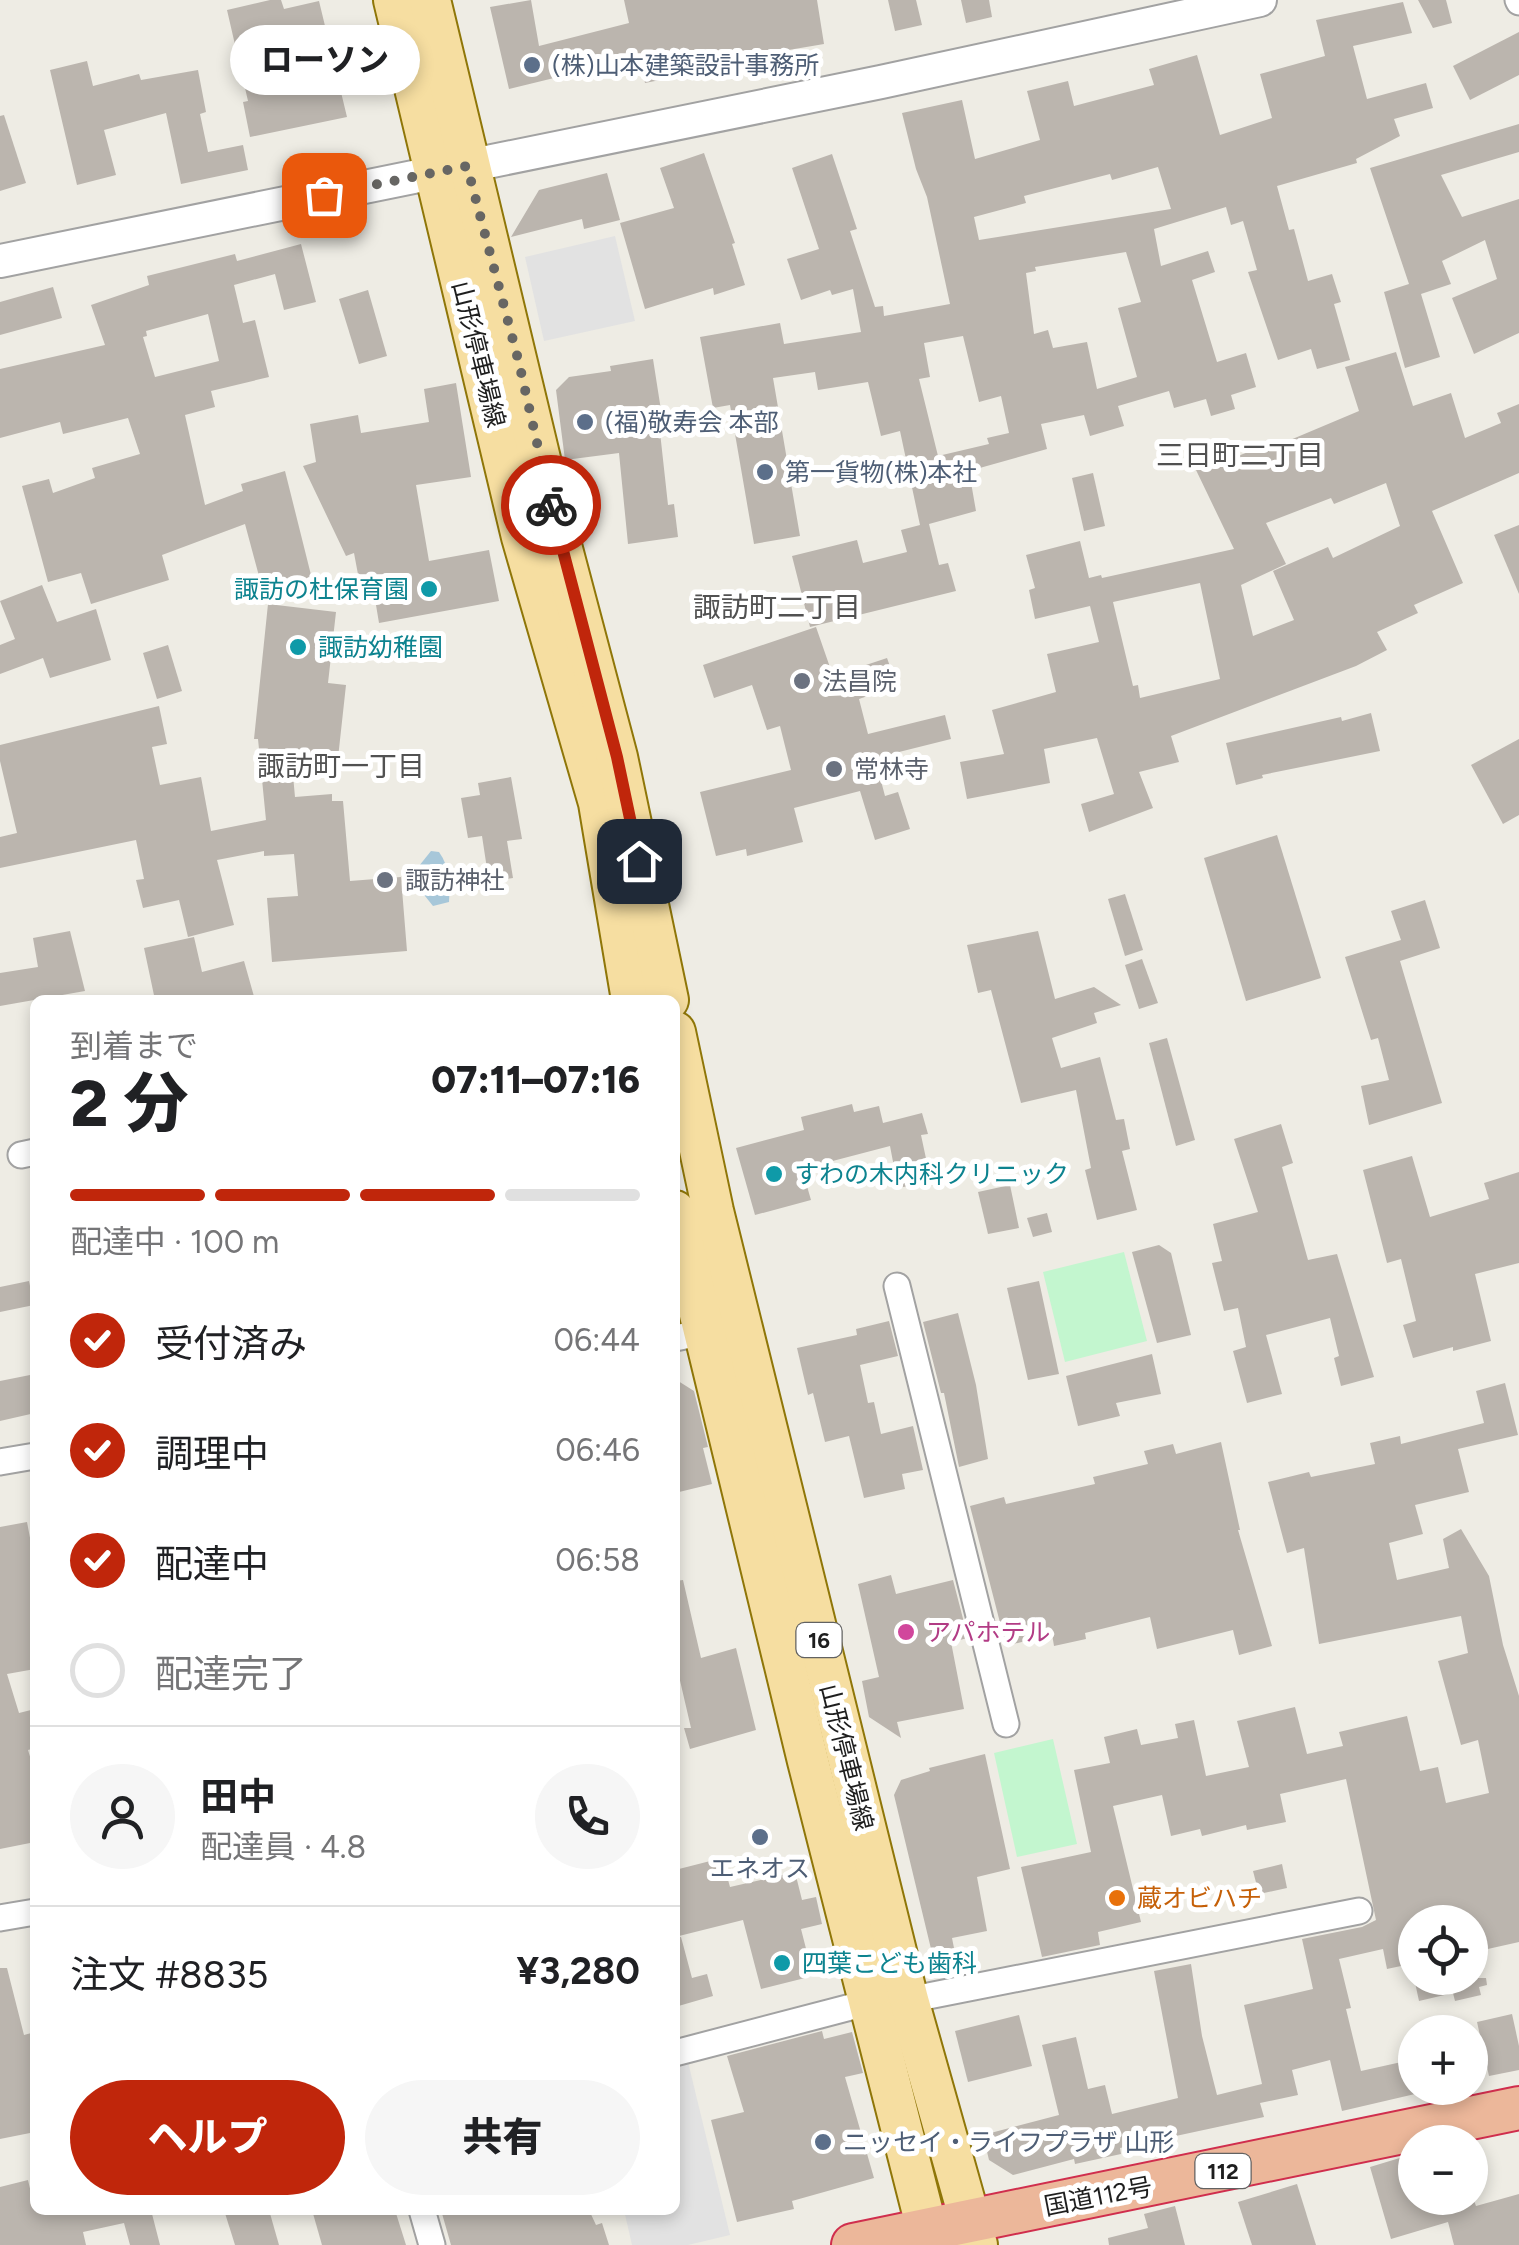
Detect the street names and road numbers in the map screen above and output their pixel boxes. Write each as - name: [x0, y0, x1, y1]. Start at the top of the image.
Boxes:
- street label: 山形停車場線: [446, 278, 512, 430]
- road number: 16: [796, 1623, 842, 1657]
- street label: 山形停車場線: [814, 1681, 880, 1833]
- road number: 112: [1196, 2154, 1250, 2188]
- street label: 国道112号: [1041, 2171, 1155, 2221]

